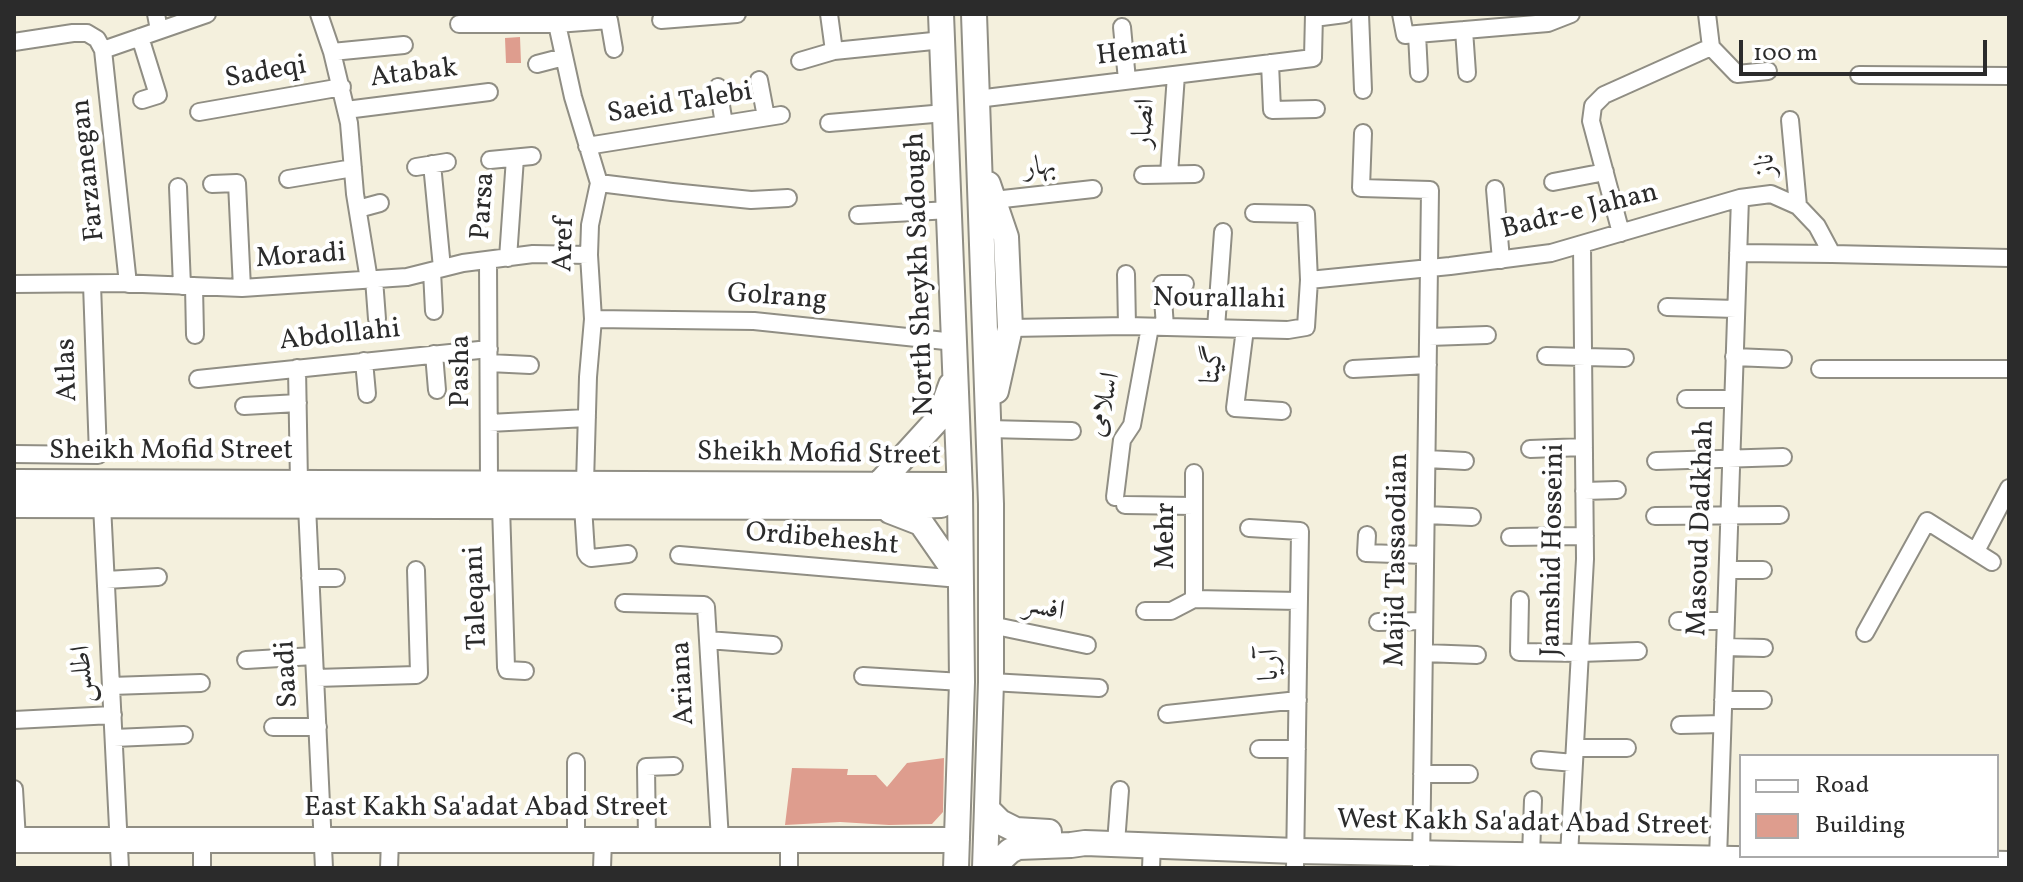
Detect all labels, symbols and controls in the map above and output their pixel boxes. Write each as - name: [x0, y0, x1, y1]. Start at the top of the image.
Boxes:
- scale bar: [1743, 24, 1991, 74]
- street label: Hemati: [1095, 31, 1189, 75]
- text: 100 m: [1753, 37, 1818, 71]
- street label: Sadeqi: [223, 50, 309, 98]
- street label: Atabak: [368, 53, 460, 97]
- street label: Saeid Talebi: [605, 77, 755, 133]
- street label: Farzanegan: [66, 97, 114, 243]
- street label: انصار: [1128, 97, 1164, 149]
- street label: North Sheykh Sadough: [900, 131, 944, 417]
- street label: بهار: [1022, 151, 1058, 187]
- street label: ناز: [1750, 152, 1786, 178]
- street label: Parsa: [466, 171, 504, 241]
- street label: Badr-e Jahan: [1498, 177, 1662, 249]
- street label: Aref: [548, 217, 584, 273]
- street label: Moradi: [255, 238, 347, 278]
- street label: Golrang: [726, 279, 828, 319]
- street label: Nourallahi: [1152, 283, 1286, 319]
- street label: Abdollahi: [278, 314, 402, 360]
- street label: Pasha: [446, 335, 480, 407]
- street label: Atlas: [51, 338, 87, 402]
- street label: گیتا: [1196, 344, 1234, 386]
- street label: اسلامی: [1082, 369, 1130, 441]
- street label: Masoud Dadkhah: [1682, 419, 1724, 637]
- street label: Sheikh Mofid Street: [49, 436, 293, 470]
- street label: Sheikh Mofid Street: [697, 437, 941, 475]
- street label: Jamshid Hosseini: [1536, 443, 1574, 657]
- street label: Majid Tassaodian: [1380, 453, 1418, 667]
- street label: Mehr: [1151, 502, 1185, 570]
- street label: Ordibehesht: [744, 518, 900, 564]
- street label: Taleqani: [459, 545, 497, 651]
- street label: افسر: [1021, 589, 1067, 631]
- street label: Saadi: [270, 639, 308, 709]
- street label: Ariana: [666, 640, 704, 726]
- street label: اطلس: [67, 644, 103, 704]
- street label: آریا: [1255, 649, 1289, 681]
- legend: [1739, 754, 1999, 858]
- text: Road: [1815, 769, 1869, 803]
- street label: East Kakh Sa'adat Abad Street: [304, 793, 668, 827]
- street label: West Kakh Sa'adat Abad Street: [1337, 805, 1709, 845]
- text: Building: [1815, 809, 1905, 843]

